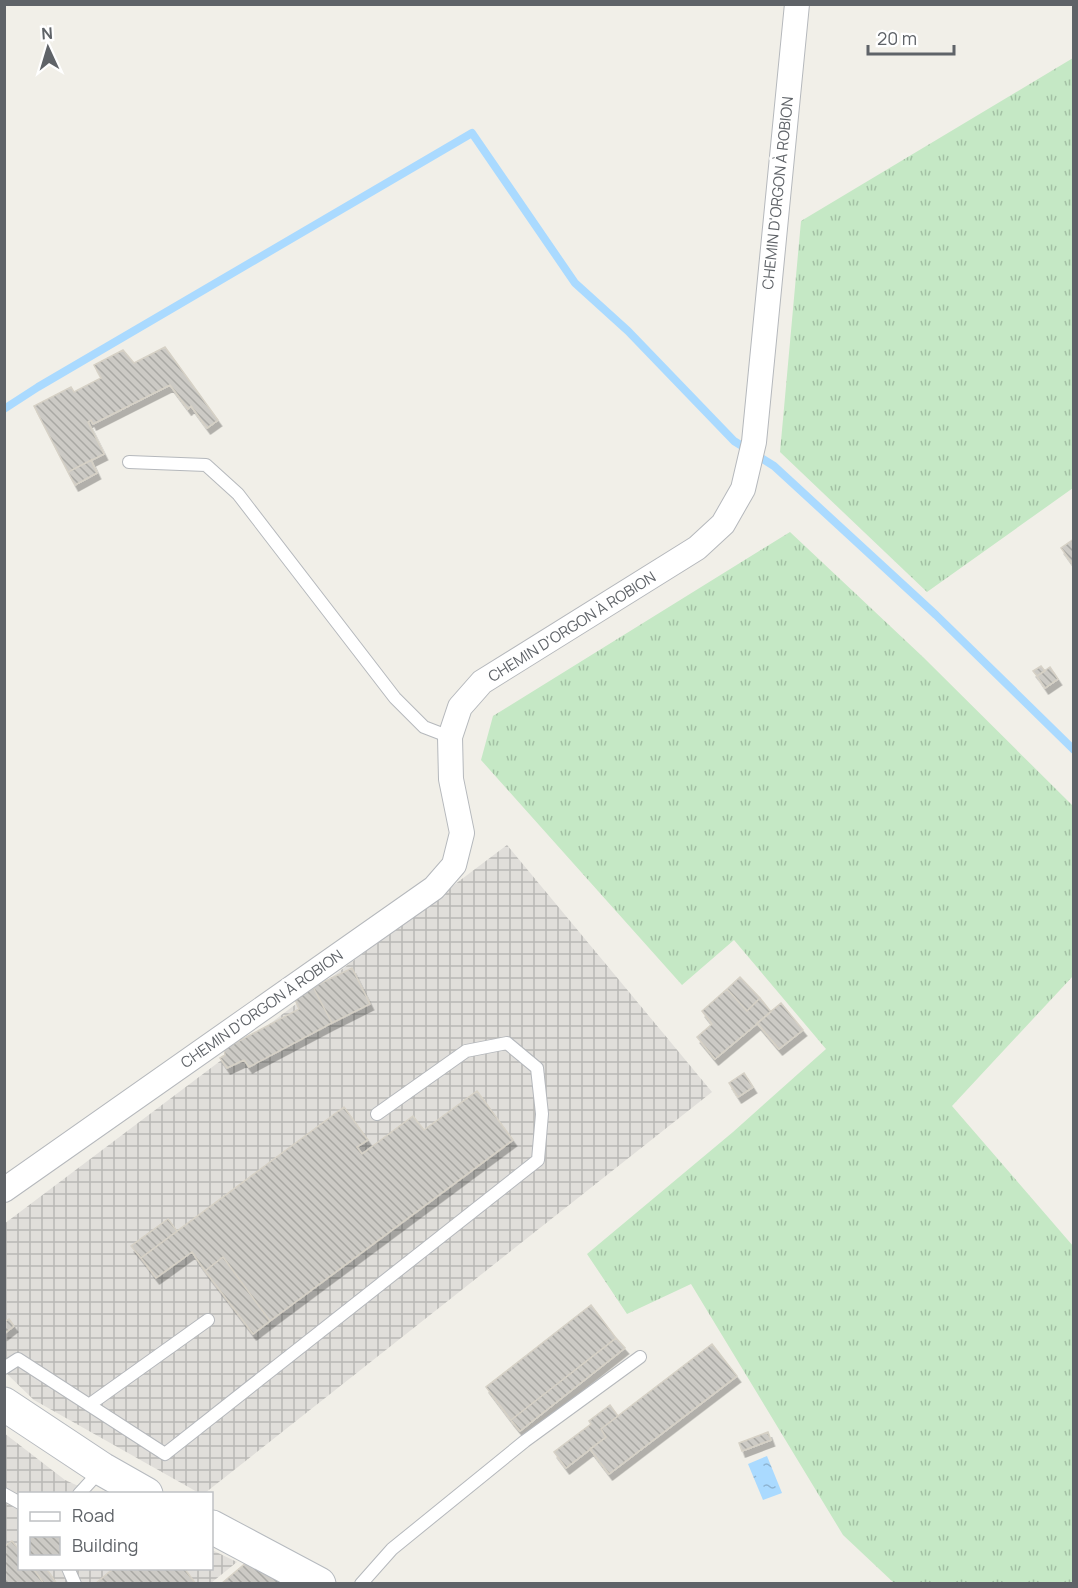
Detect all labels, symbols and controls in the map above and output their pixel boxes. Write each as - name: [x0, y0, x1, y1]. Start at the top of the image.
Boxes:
- north arrow: [18, 18, 78, 78]
- scale bar: [868, 18, 954, 56]
- text: N: [40, 22, 53, 44]
- text: 20 m: [877, 26, 917, 50]
- street label: CHEMIN D'ORGON À ROBION: [757, 95, 798, 290]
- street label: CHEMIN D'ORGON À ROBION: [484, 566, 659, 687]
- street label: CHEMIN D'ORGON À ROBION: [176, 944, 347, 1073]
- legend: [18, 1492, 213, 1570]
- text: Road: [72, 1503, 115, 1527]
- text: Building: [72, 1533, 138, 1557]

